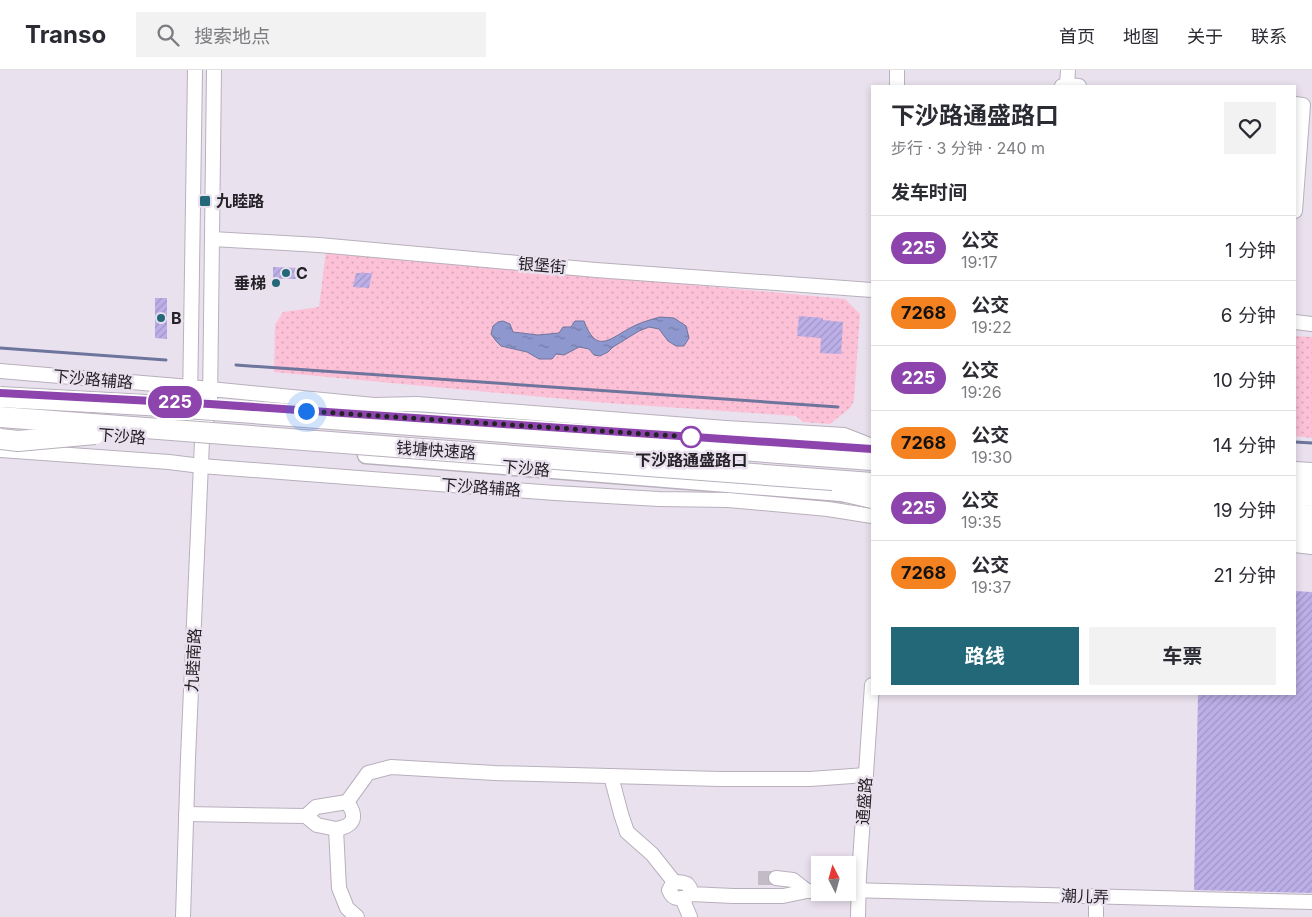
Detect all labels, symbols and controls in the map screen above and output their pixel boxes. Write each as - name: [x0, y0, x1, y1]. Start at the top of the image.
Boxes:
- search box: [136, 12, 486, 57]
- text: Transo: [25, 20, 106, 49]
- icon: search: [154, 21, 182, 49]
- text: 搜索地点: [194, 25, 270, 48]
- text: 首页: [1059, 26, 1095, 47]
- text: 地图: [1123, 26, 1159, 47]
- text: 关于: [1187, 26, 1223, 47]
- text: 联系: [1251, 26, 1287, 47]
- text: 下沙路通盛路口: [891, 101, 1059, 130]
- button: heart: [1224, 102, 1276, 154]
- text: 步行 · 3 分钟 · 240 m: [891, 138, 1045, 158]
- text: 发车时间: [891, 181, 967, 204]
- place label: 九睦路: [216, 191, 264, 211]
- marker: 九睦路: [198, 194, 212, 208]
- text: 公交: [961, 229, 999, 252]
- text: 225: [901, 237, 936, 258]
- text: 1 分钟: [1225, 239, 1276, 262]
- text: 19:17: [961, 252, 998, 272]
- street label: 银堡街: [517, 253, 567, 277]
- place label: C: [296, 263, 308, 283]
- marker: C: [280, 267, 292, 279]
- place label: 垂梯: [234, 273, 266, 293]
- marker: 垂梯: [270, 277, 282, 289]
- text: 公交: [971, 294, 1009, 317]
- text: 7268: [901, 302, 946, 323]
- text: 6 分钟: [1221, 304, 1276, 327]
- place label: B: [171, 308, 182, 328]
- marker: B: [155, 312, 167, 324]
- text: 19:22: [971, 317, 1012, 337]
- text: 公交: [961, 359, 999, 382]
- street label: 下沙路辅路: [52, 366, 134, 392]
- text: 225: [901, 367, 936, 388]
- text: 10 分钟: [1213, 369, 1276, 392]
- text: 19:26: [961, 382, 1002, 402]
- line badge: 225: [146, 386, 204, 418]
- text: 225: [158, 391, 192, 412]
- your location: [294, 399, 319, 424]
- street label: 下沙路: [97, 424, 147, 448]
- text: 公交: [971, 424, 1009, 447]
- marker: 下沙路通盛路口: [680, 426, 702, 448]
- text: 7268: [901, 432, 946, 453]
- text: 14 分钟: [1213, 434, 1276, 457]
- street label: 钱塘快速路: [395, 437, 477, 463]
- text: 19:30: [971, 447, 1012, 467]
- place label: 下沙路通盛路口: [635, 450, 747, 470]
- street label: 下沙路: [501, 456, 551, 480]
- street label: 下沙路辅路: [440, 474, 522, 500]
- text: 公交: [961, 489, 999, 512]
- text: 225: [901, 497, 936, 518]
- text: 19 分钟: [1213, 499, 1276, 522]
- text: 19:35: [961, 512, 1002, 532]
- text: 公交: [971, 554, 1009, 577]
- text: 7268: [901, 562, 946, 583]
- text: 21 分钟: [1213, 564, 1276, 587]
- text: 19:37: [971, 577, 1011, 597]
- button: 路线: [891, 627, 1079, 685]
- button: 车票: [1089, 627, 1276, 685]
- street label: 九睦南路: [181, 628, 205, 692]
- street label: 通盛路: [852, 776, 876, 826]
- north arrow: [811, 856, 856, 901]
- map controls: [811, 856, 856, 901]
- street label: 潮儿弄: [1061, 885, 1109, 907]

